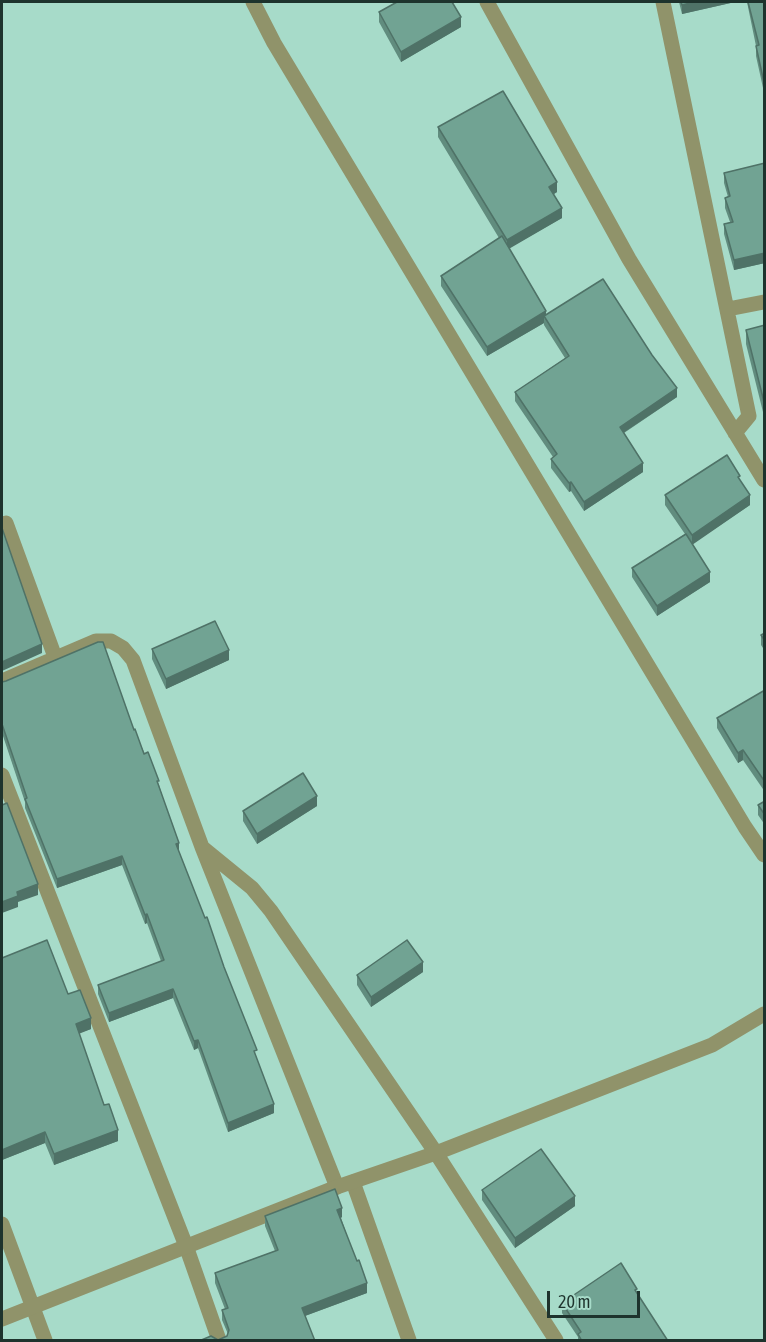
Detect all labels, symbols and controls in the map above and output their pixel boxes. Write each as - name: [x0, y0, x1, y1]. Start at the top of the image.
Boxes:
- scale bar: [550, 1279, 643, 1317]
- text: 20 m: [558, 1291, 590, 1312]

